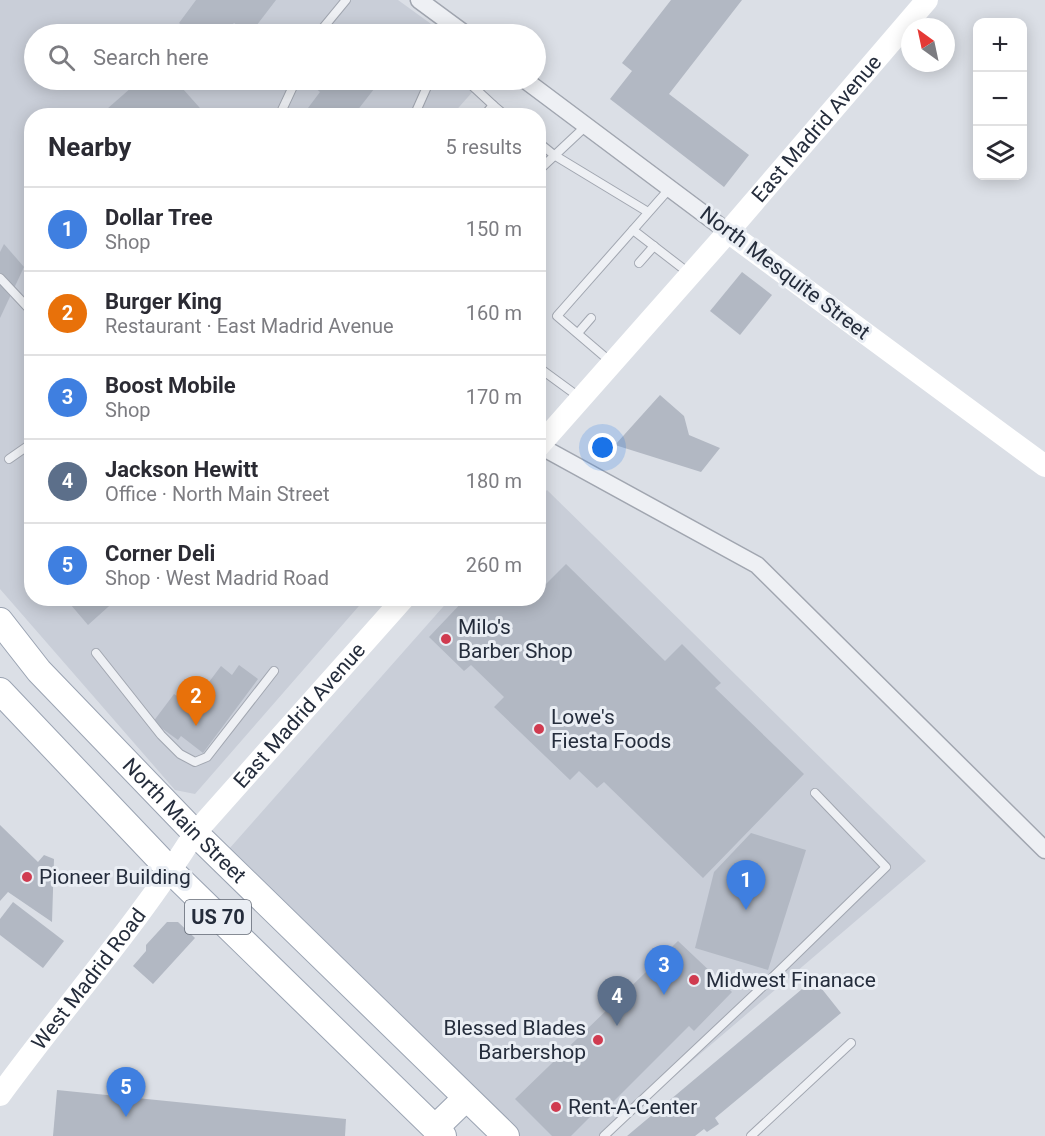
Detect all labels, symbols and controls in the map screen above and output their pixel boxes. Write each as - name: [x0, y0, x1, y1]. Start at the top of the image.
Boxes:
- north arrow: [901, 18, 955, 72]
- map controls: [973, 18, 1027, 180]
- button: +: [973, 18, 1027, 72]
- search box: [24, 24, 546, 90]
- icon: search: [45, 41, 78, 74]
- text: Search here: [93, 45, 209, 70]
- street label: East Madrid Avenue: [747, 50, 886, 207]
- button: −: [973, 72, 1027, 126]
- button: layers: [973, 126, 1027, 180]
- text: Nearby: [48, 132, 131, 162]
- text: 5 results: [446, 135, 522, 159]
- street label: North Mesquite Street: [696, 201, 874, 345]
- text: Dollar Tree: [105, 205, 213, 230]
- text: 1: [62, 217, 73, 241]
- text: 150 m: [466, 217, 522, 241]
- text: Shop: [105, 230, 151, 254]
- text: Burger King: [105, 289, 222, 314]
- text: 2: [62, 301, 73, 325]
- text: 160 m: [466, 301, 522, 325]
- text: Restaurant · East Madrid Avenue: [105, 314, 394, 338]
- text: Boost Mobile: [105, 373, 236, 398]
- text: 3: [62, 385, 73, 409]
- text: 170 m: [466, 385, 522, 409]
- text: Shop: [105, 398, 151, 422]
- your location: [588, 433, 617, 462]
- text: Jackson Hewitt: [105, 457, 258, 482]
- text: 4: [62, 469, 73, 493]
- text: 180 m: [466, 469, 522, 493]
- text: Office · North Main Street: [105, 482, 329, 506]
- text: Corner Deli: [105, 541, 215, 566]
- text: 5: [62, 553, 73, 577]
- text: 260 m: [466, 553, 522, 577]
- text: Shop · West Madrid Road: [105, 566, 329, 590]
- place label: Milo's Barber Shop: [458, 615, 573, 663]
- marker: Milo's Barber Shop: [439, 632, 453, 646]
- street label: East Madrid Avenue: [229, 638, 370, 793]
- pin: 2: [176, 676, 216, 726]
- place label: Lowe's Fiesta Foods: [551, 705, 671, 753]
- marker: Lowe's Fiesta Foods: [532, 722, 546, 736]
- street label: North Main Street: [118, 753, 251, 888]
- pin: 1: [726, 860, 766, 910]
- place label: Pioneer Building: [39, 865, 191, 889]
- marker: Pioneer Building: [20, 870, 34, 884]
- road number: US 70: [185, 900, 251, 934]
- street label: West Madrid Road: [27, 904, 151, 1054]
- pin: 3: [644, 946, 684, 995]
- place label: Midwest Finanace: [706, 968, 876, 992]
- marker: Midwest Finanace: [687, 973, 701, 987]
- pin: 4: [598, 976, 636, 1026]
- place label: Blessed Blades Barbershop: [443, 1016, 586, 1064]
- marker: Blessed Blades Barbershop: [591, 1033, 605, 1047]
- pin: 5: [106, 1068, 146, 1117]
- place label: Rent-A-Center: [568, 1095, 697, 1119]
- marker: Rent-A-Center: [549, 1100, 563, 1114]

